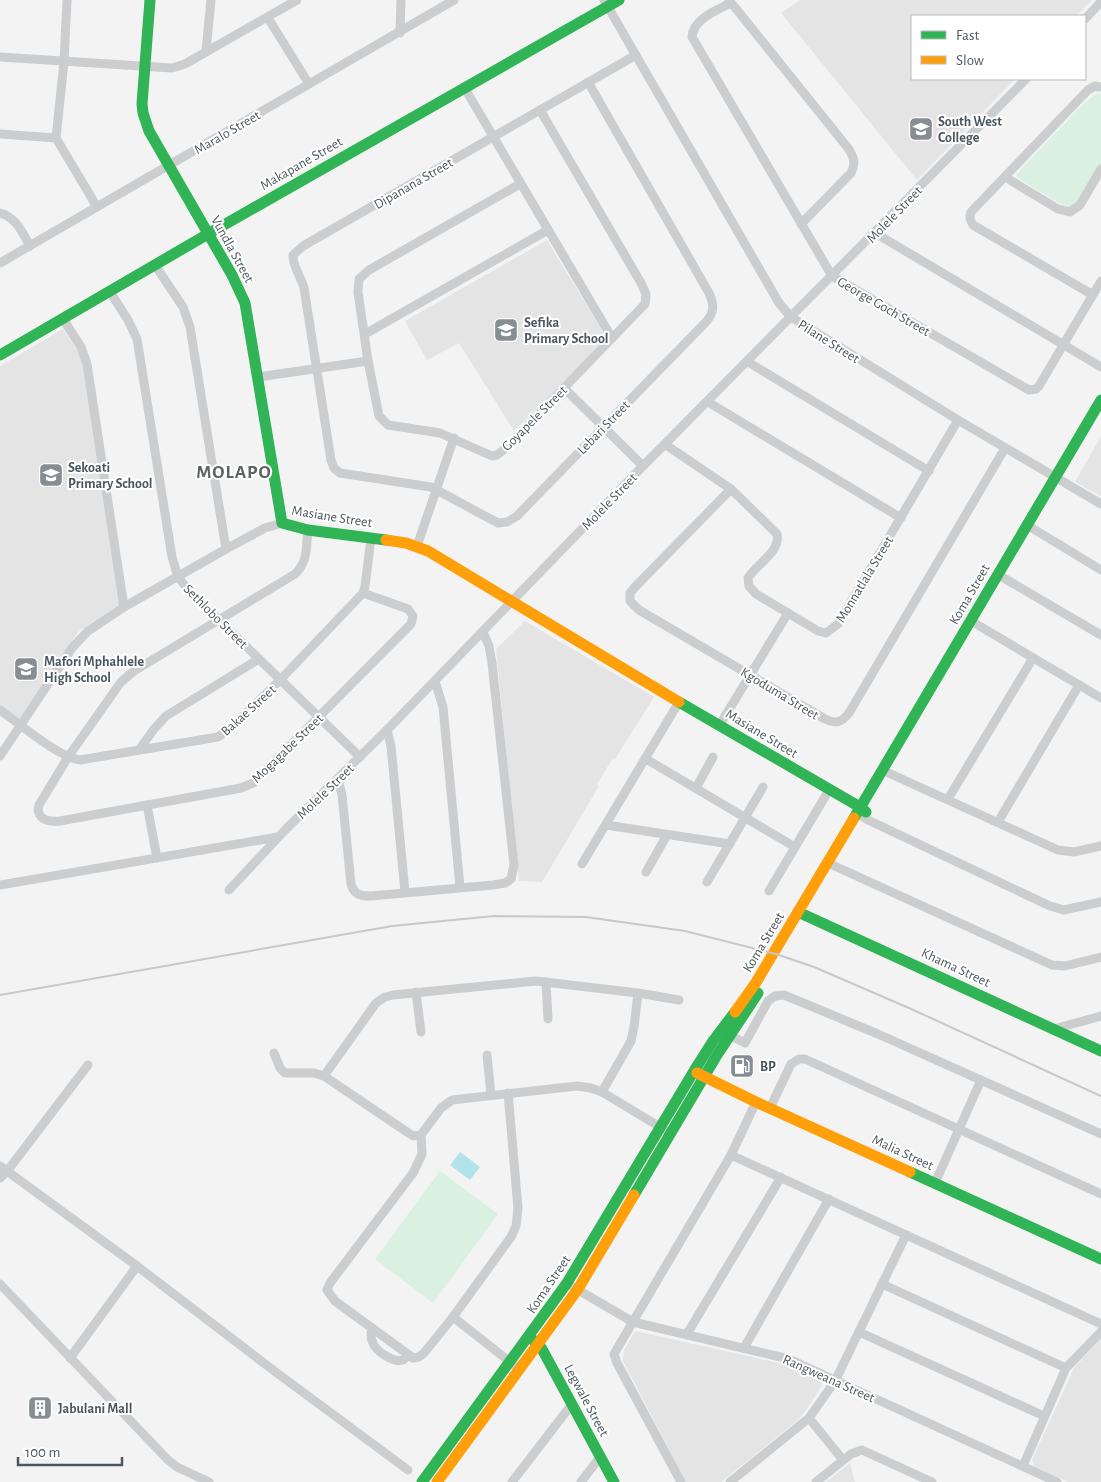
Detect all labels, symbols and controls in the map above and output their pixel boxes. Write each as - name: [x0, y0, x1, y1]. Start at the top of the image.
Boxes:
- legend: [911, 15, 1086, 80]
- text: Fast: [956, 28, 980, 43]
- text: Slow: [956, 53, 984, 68]
- street label: Maralo Street: [192, 108, 263, 157]
- place label: South West College: [938, 115, 1002, 145]
- school or university icon: South West College: [908, 116, 934, 142]
- street label: Makapane Street: [258, 134, 345, 193]
- street label: Dipanana Street: [372, 155, 456, 212]
- street label: Molele Street: [864, 183, 925, 246]
- street label: Vundla Street: [208, 214, 256, 286]
- street label: George Goch Street: [835, 275, 933, 339]
- place label: Sefika Primary School: [524, 316, 609, 346]
- school or university icon: Sefika Primary School: [493, 317, 519, 343]
- street label: Pilane Street: [795, 318, 862, 366]
- street label: Goyapele Street: [499, 383, 570, 454]
- street label: Lebari Street: [575, 398, 633, 457]
- place label: Sekoati Primary School: [68, 461, 153, 491]
- school or university icon: Sekoati Primary School: [38, 462, 64, 488]
- district label: MOLAPO: [196, 463, 272, 482]
- street label: Molele Street: [579, 470, 640, 533]
- street label: Masiane Street: [291, 504, 374, 530]
- street label: Monnatlala Street: [834, 534, 896, 625]
- street label: Koma Street: [947, 562, 993, 627]
- street label: Sethlobo Street: [181, 582, 250, 652]
- place label: Mafori Mphahlele High School: [44, 655, 145, 685]
- school or university icon: Mafori Mphahlele High School: [13, 656, 39, 682]
- street label: Kgoduma Street: [738, 665, 821, 723]
- street label: Bakae Street: [219, 682, 279, 739]
- street label: Masiane Street: [723, 707, 800, 761]
- street label: Mogagabe Street: [249, 711, 326, 786]
- street label: Molele Street: [295, 761, 357, 822]
- street label: Koma Street: [741, 910, 787, 975]
- street label: Khama Street: [919, 946, 993, 990]
- fuel station icon: BP: [729, 1053, 755, 1079]
- place label: BP: [760, 1060, 776, 1074]
- street label: Malia Street: [870, 1133, 936, 1173]
- street label: Koma Street: [524, 1252, 574, 1316]
- street label: Rangweana Street: [781, 1352, 877, 1406]
- street label: Legwale Street: [561, 1362, 611, 1439]
- building icon: Jabulani Mall: [27, 1395, 53, 1421]
- place label: Jabulani Mall: [58, 1402, 132, 1416]
- scale bar: [18, 1434, 121, 1466]
- text: 100 m: [25, 1445, 60, 1460]

